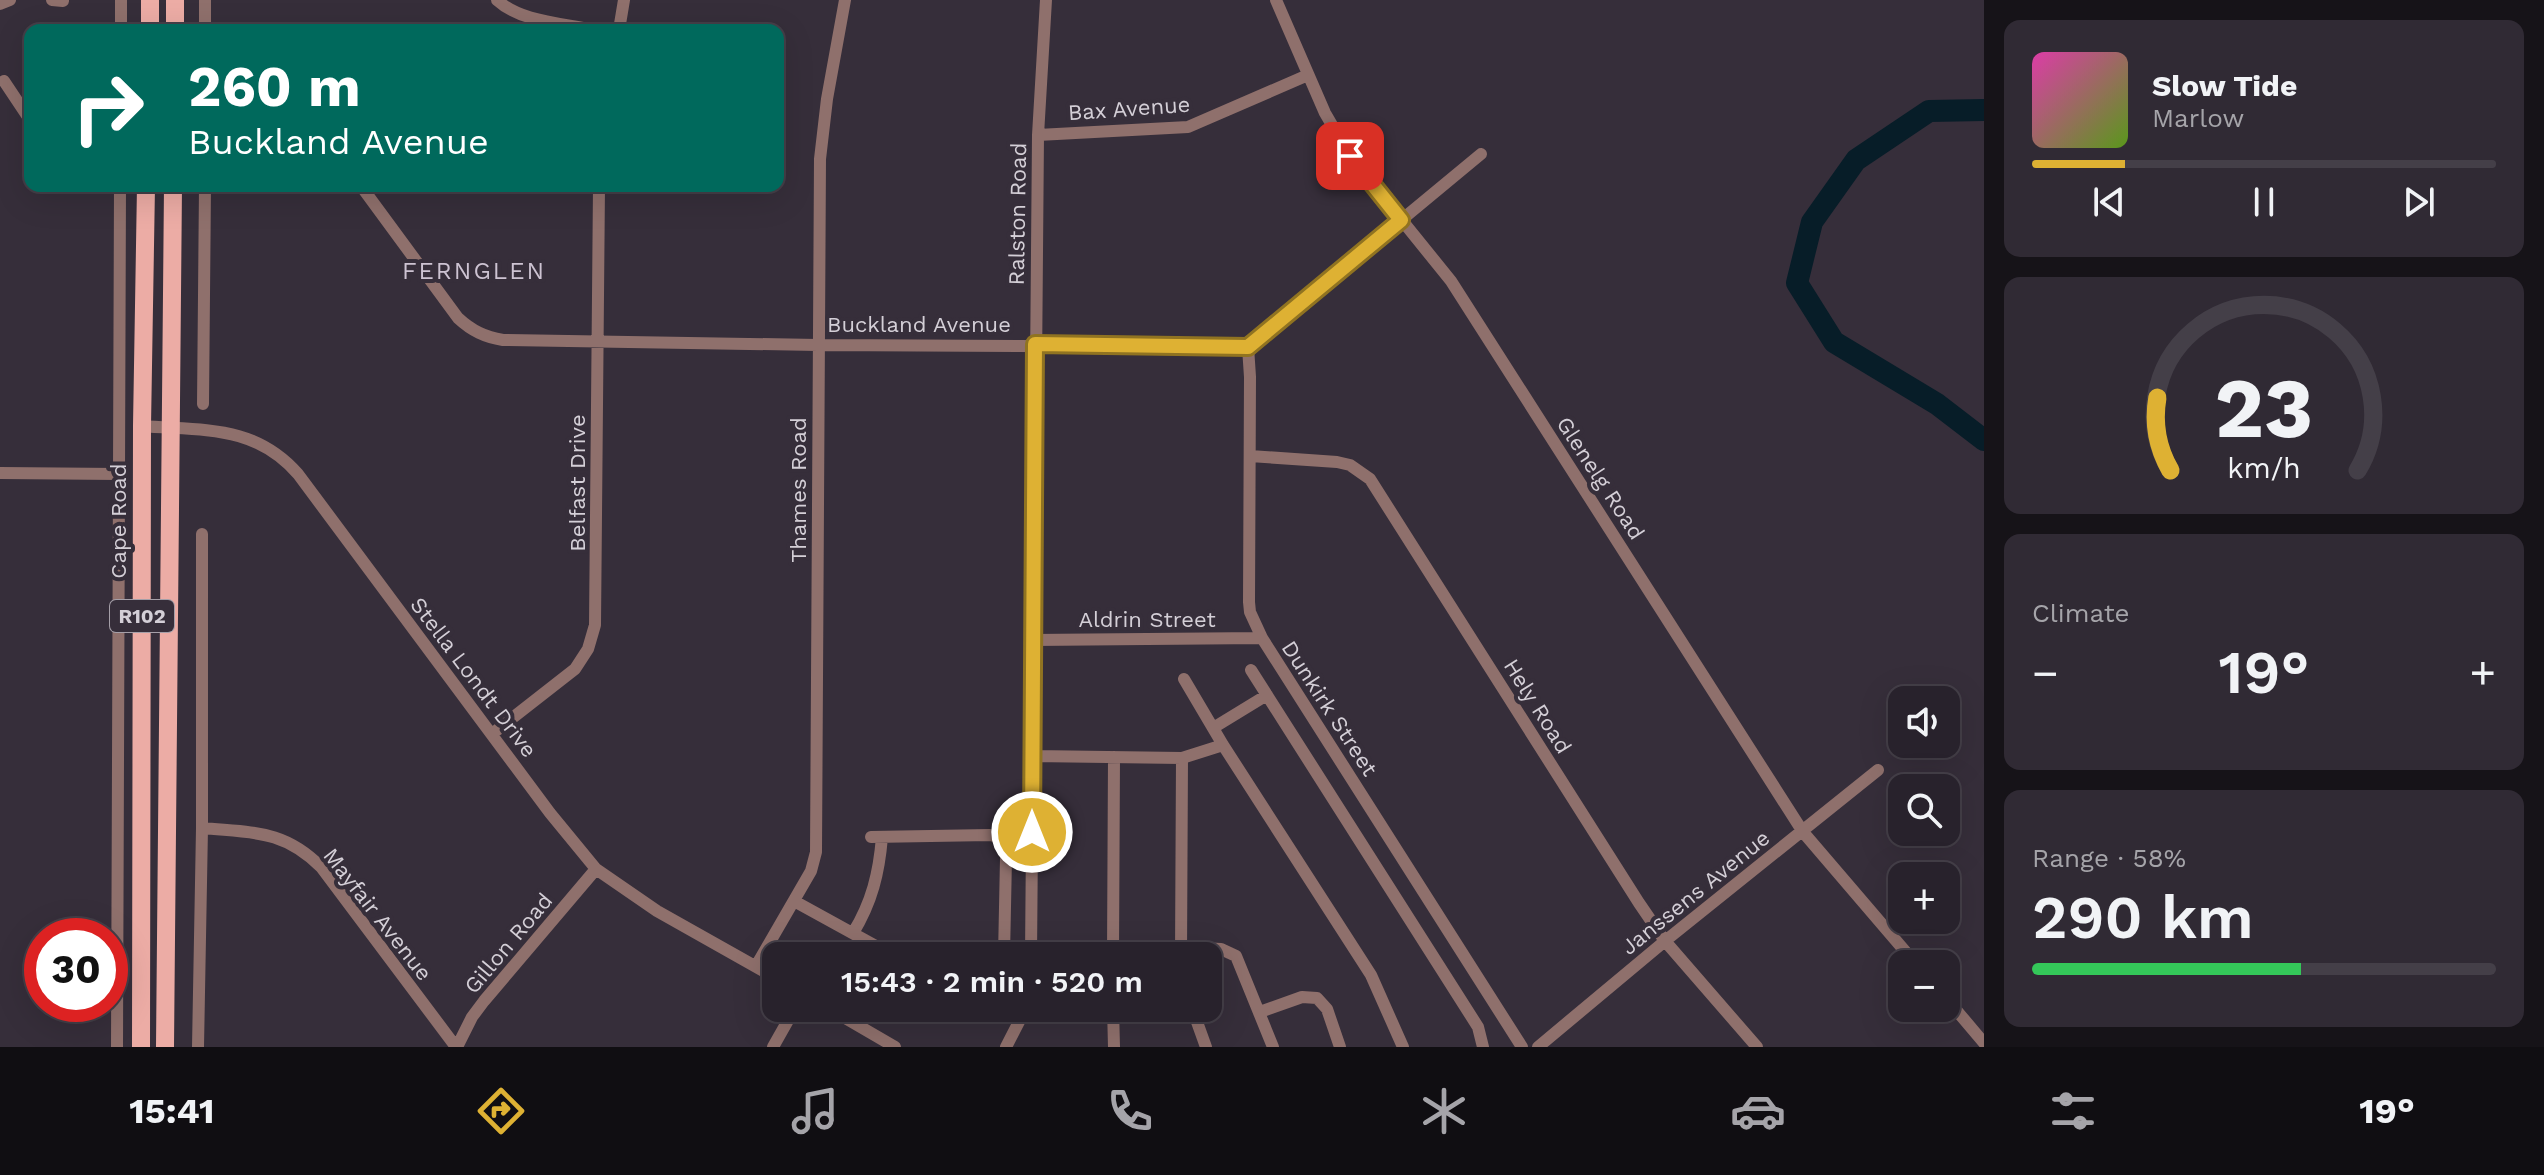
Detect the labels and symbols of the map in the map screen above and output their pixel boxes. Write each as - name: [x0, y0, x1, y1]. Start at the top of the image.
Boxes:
- street label: Bax Avenue: [1067, 92, 1191, 125]
- pin: [1316, 122, 1384, 190]
- street label: Ralston Road: [1004, 142, 1031, 286]
- district label: FERNGLEN: [402, 257, 546, 285]
- street label: Buckland Avenue: [827, 312, 1011, 337]
- street label: Glenelg Road: [1552, 412, 1650, 544]
- street label: Belfast Drive: [565, 414, 590, 552]
- street label: Thames Road: [786, 417, 811, 563]
- street label: Cape Road: [106, 463, 131, 579]
- street label: Stella Londt Drive: [405, 592, 542, 762]
- road number: R102: [110, 600, 174, 632]
- street label: Aldrin Street: [1078, 607, 1216, 632]
- street label: Dunkirk Street: [1277, 636, 1383, 781]
- street label: Hely Road: [1499, 654, 1576, 758]
- position arrow: [990, 790, 1074, 874]
- street label: Janssens Avenue: [1616, 825, 1775, 960]
- street label: Mayfair Avenue: [318, 843, 437, 985]
- street label: Gillon Road: [459, 888, 558, 999]
- speed limit sign: 30: [24, 918, 128, 1022]

